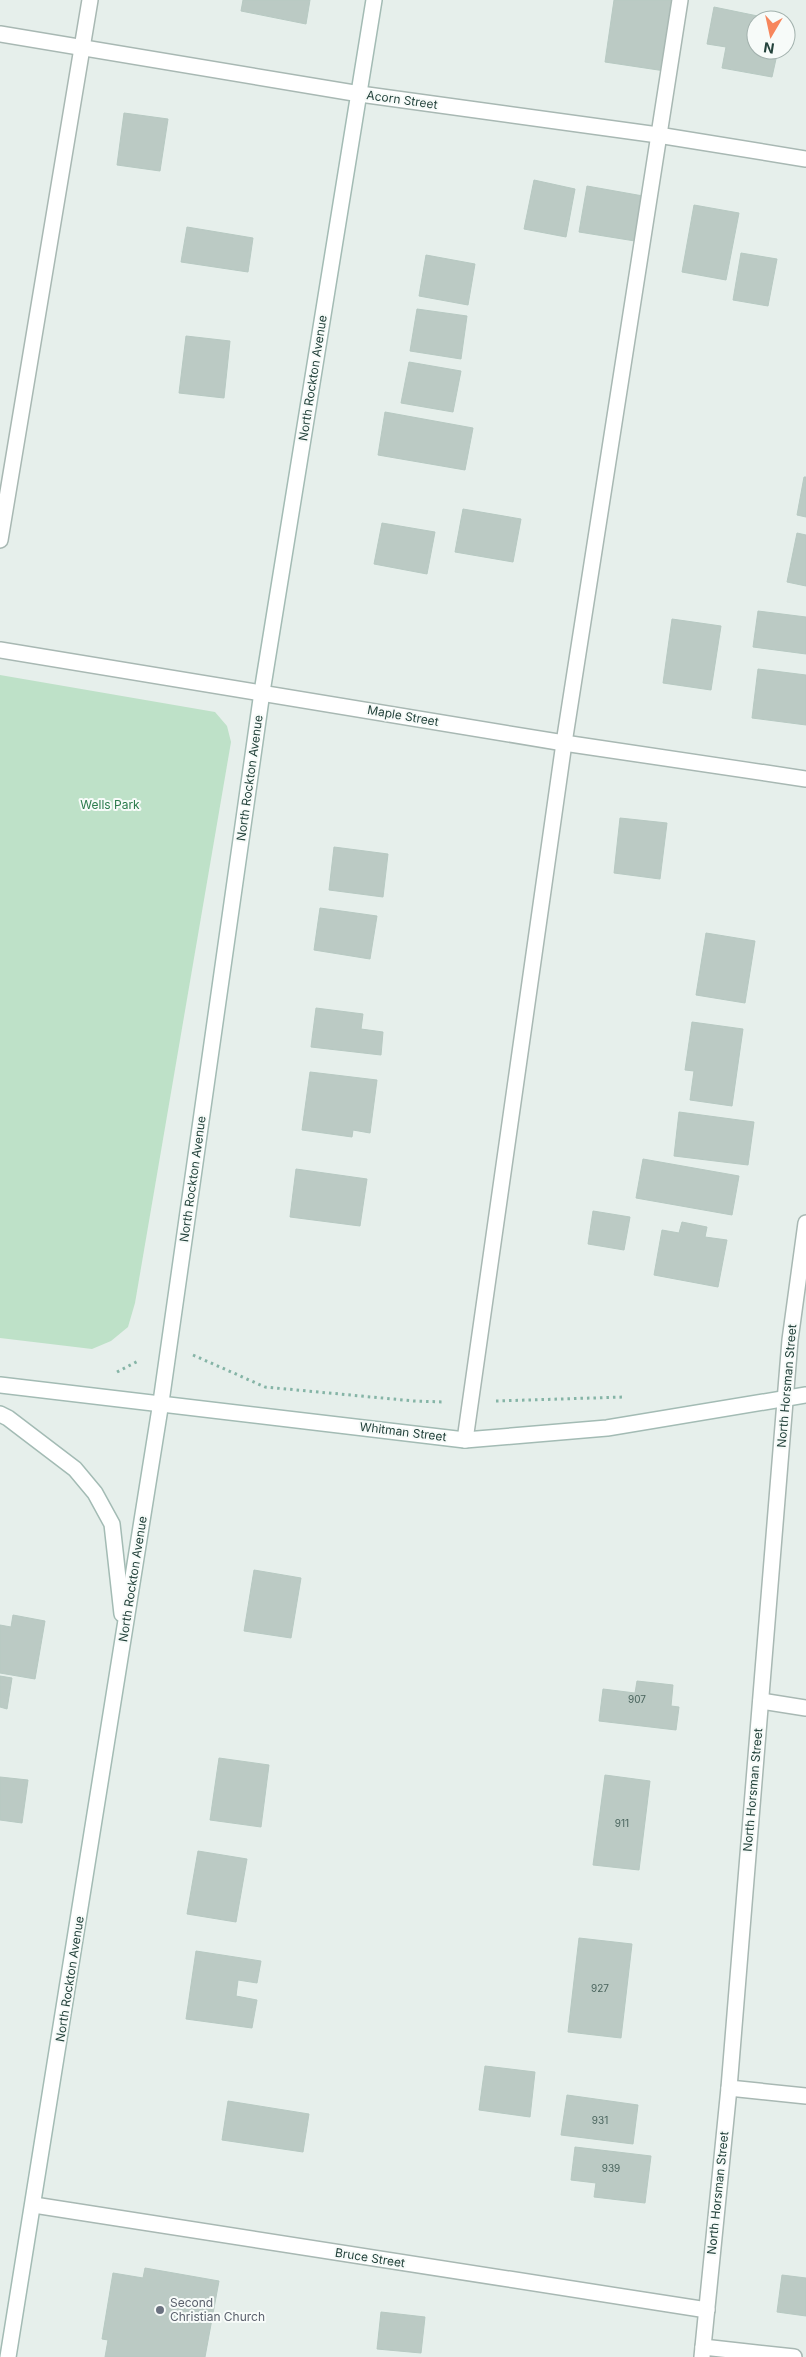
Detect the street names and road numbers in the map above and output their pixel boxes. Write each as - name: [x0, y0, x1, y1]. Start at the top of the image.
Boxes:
- street label: Acorn Street: [366, 87, 439, 112]
- street label: North Rockton Avenue: [295, 314, 330, 442]
- street label: Maple Street: [366, 702, 440, 729]
- street label: North Rockton Avenue: [233, 714, 266, 842]
- street label: North Rockton Avenue: [176, 1115, 209, 1243]
- street label: North Horsman Street: [774, 1324, 799, 1448]
- street label: Whitman Street: [359, 1419, 447, 1444]
- street label: North Rockton Avenue: [115, 1515, 150, 1643]
- street label: North Horsman Street: [740, 1728, 765, 1852]
- street label: North Rockton Avenue: [52, 1915, 87, 2043]
- street label: North Horsman Street: [704, 2130, 731, 2255]
- street label: Bruce Street: [334, 2245, 406, 2270]

